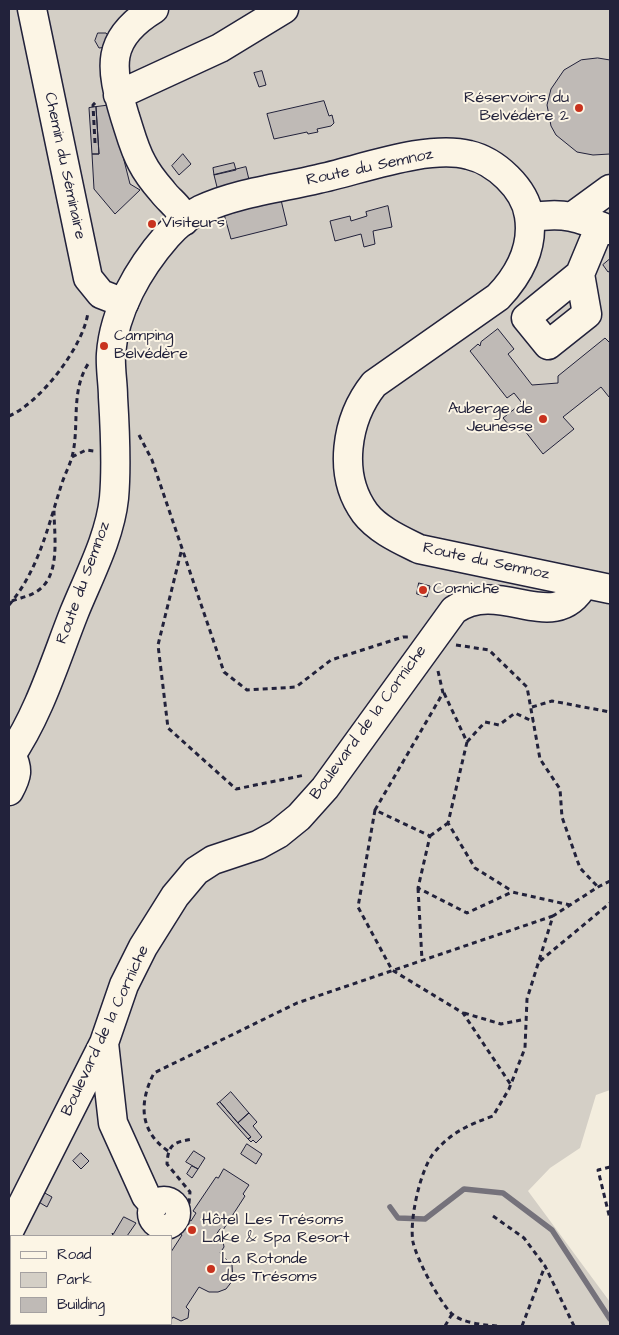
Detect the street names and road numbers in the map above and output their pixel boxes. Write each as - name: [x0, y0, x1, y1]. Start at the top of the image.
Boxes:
- street label: Chemin du Séminaire: [39, 91, 89, 241]
- street label: Route du Semnoz: [305, 145, 435, 191]
- street label: Route du Semnoz: [53, 519, 115, 647]
- street label: Route du Semnoz: [421, 539, 551, 585]
- street label: Boulevard de la Corniche: [307, 642, 431, 804]
- street label: Boulevard de la Corniche: [58, 943, 154, 1119]

